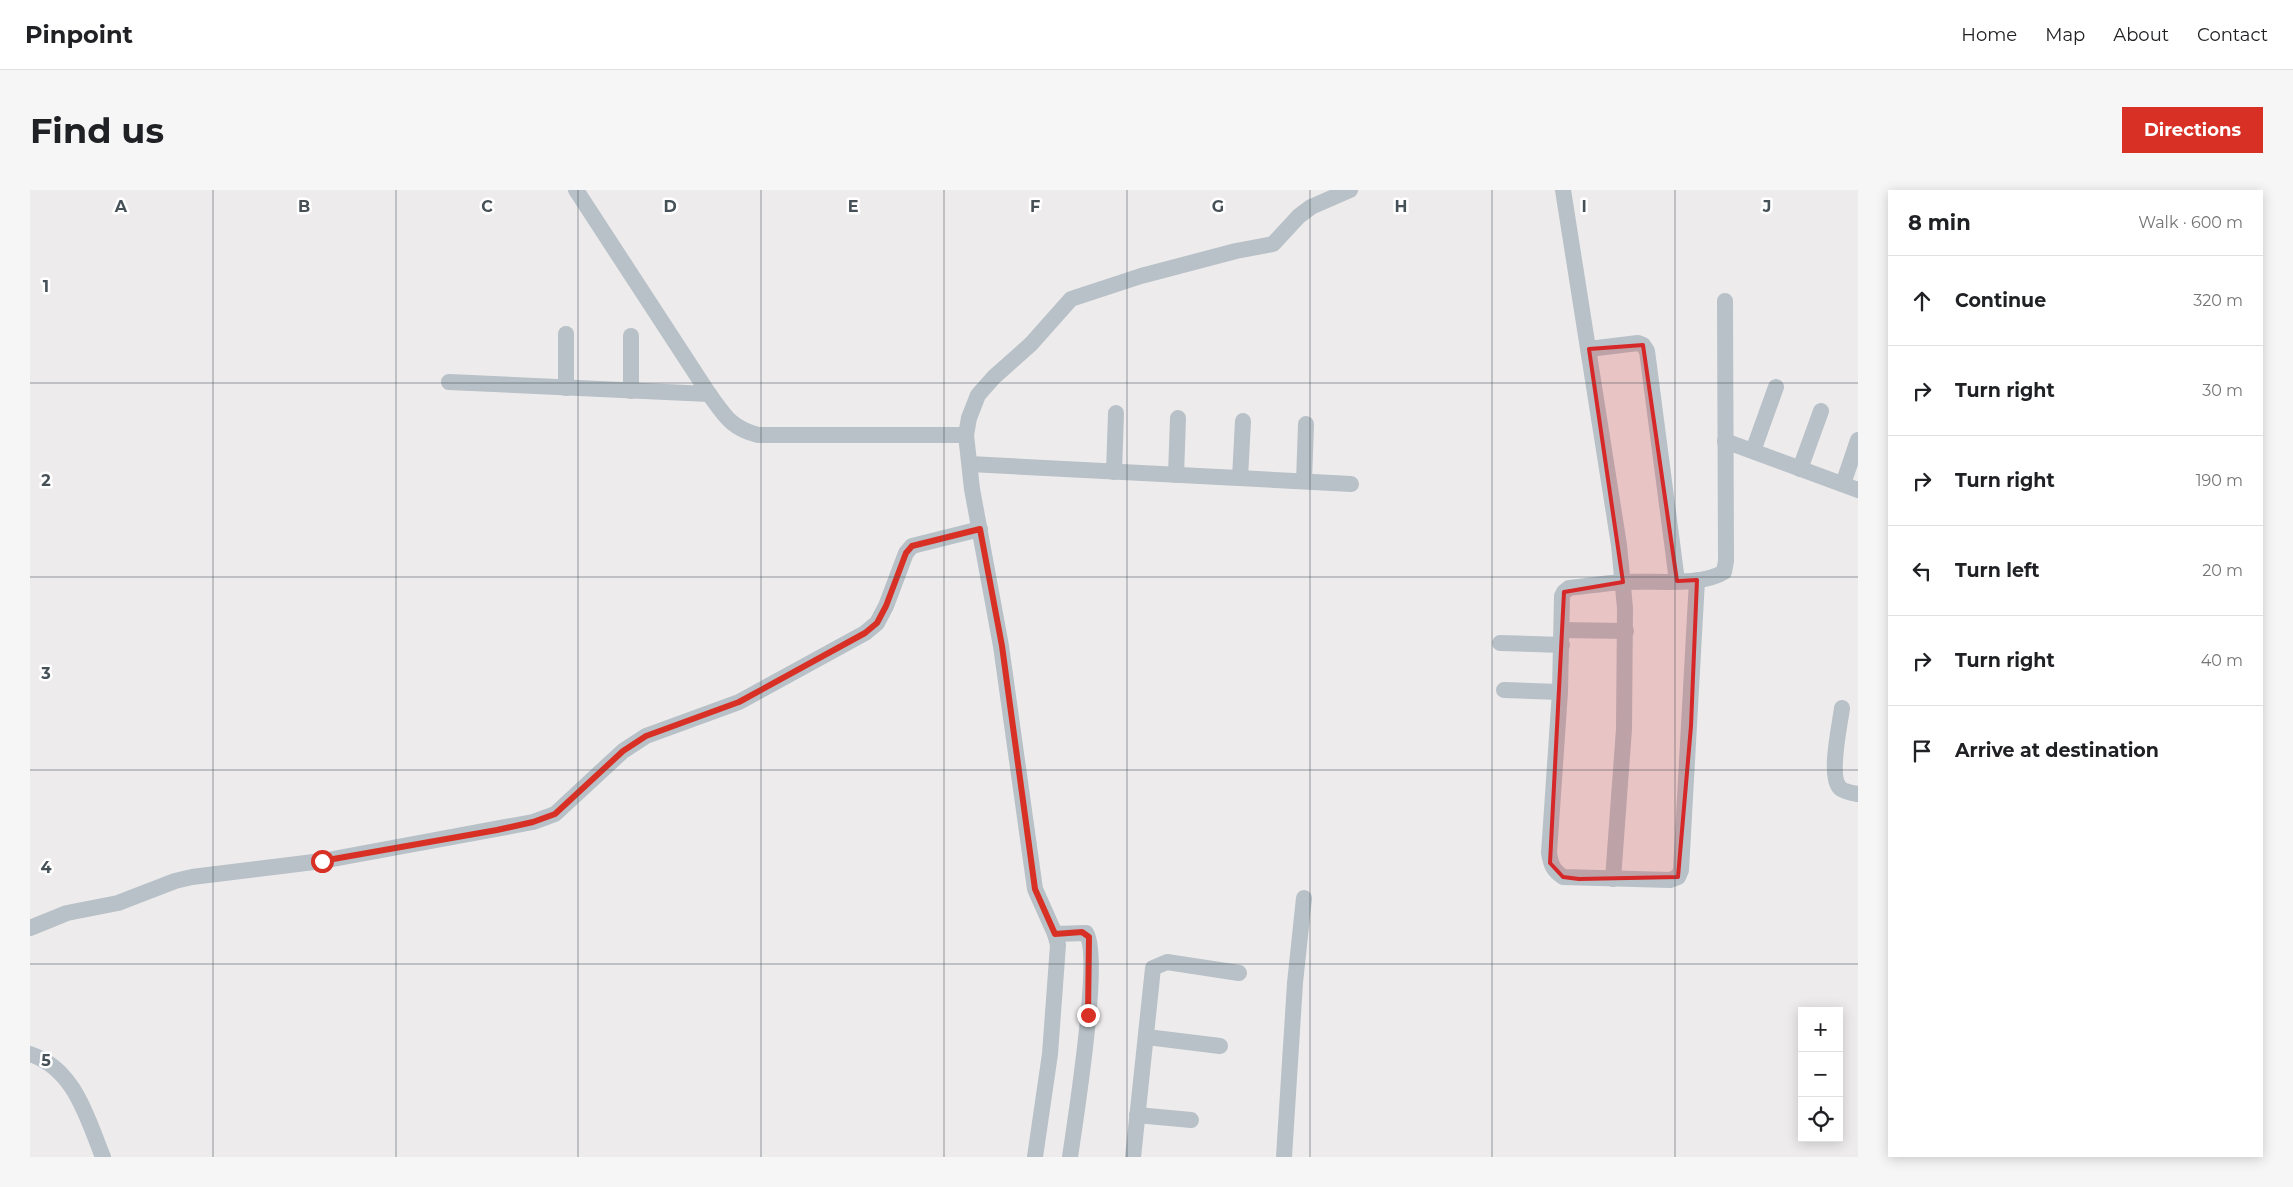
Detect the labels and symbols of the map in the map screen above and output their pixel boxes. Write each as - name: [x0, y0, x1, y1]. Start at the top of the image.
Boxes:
- text: A: [114, 197, 128, 216]
- text: B: [298, 197, 310, 216]
- text: C: [481, 197, 493, 216]
- text: D: [663, 197, 677, 216]
- text: E: [848, 197, 858, 216]
- text: F: [1030, 197, 1040, 216]
- text: G: [1212, 197, 1224, 216]
- text: H: [1395, 197, 1407, 216]
- text: I: [1581, 197, 1587, 216]
- text: J: [1762, 197, 1771, 216]
- text: 1: [43, 277, 49, 296]
- text: 2: [41, 471, 51, 490]
- text: 3: [40, 664, 51, 683]
- route start: [311, 850, 334, 873]
- text: 4: [40, 858, 52, 877]
- route end: [1077, 1004, 1100, 1027]
- text: 5: [41, 1051, 51, 1070]

